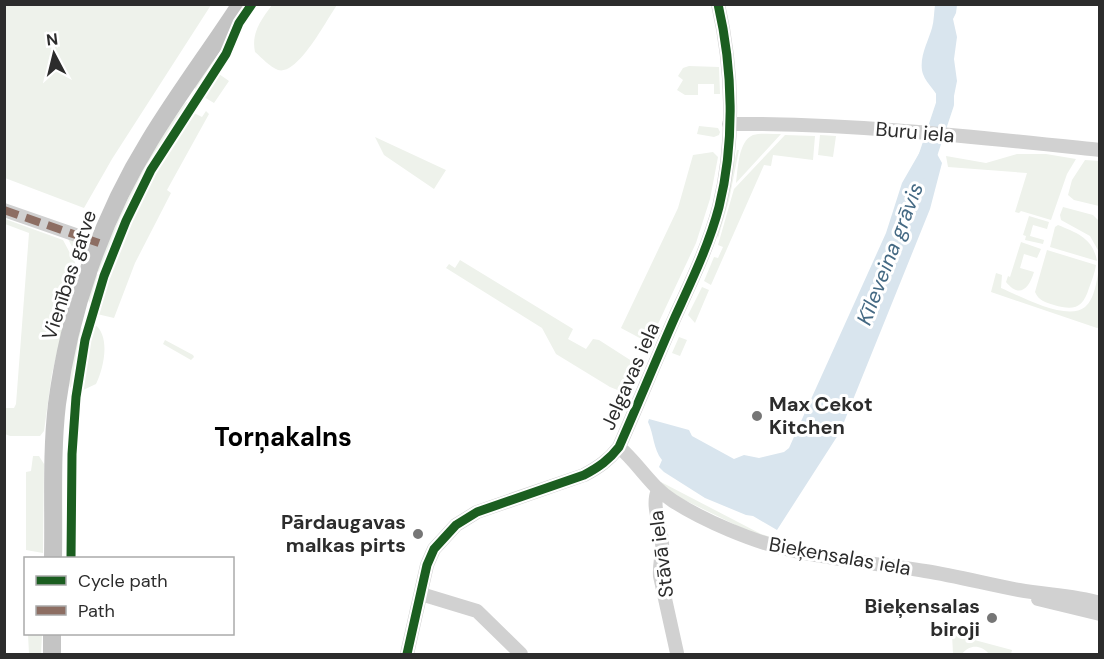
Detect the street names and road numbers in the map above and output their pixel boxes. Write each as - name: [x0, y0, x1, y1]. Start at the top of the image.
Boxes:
- street label: Buru iela: [874, 116, 956, 148]
- street label: Vienības gatve: [36, 207, 102, 343]
- street label: Jelgavas iela: [595, 318, 665, 434]
- street label: Stāvā iela: [643, 509, 679, 599]
- street label: Bieķensalas iela: [767, 531, 913, 581]

